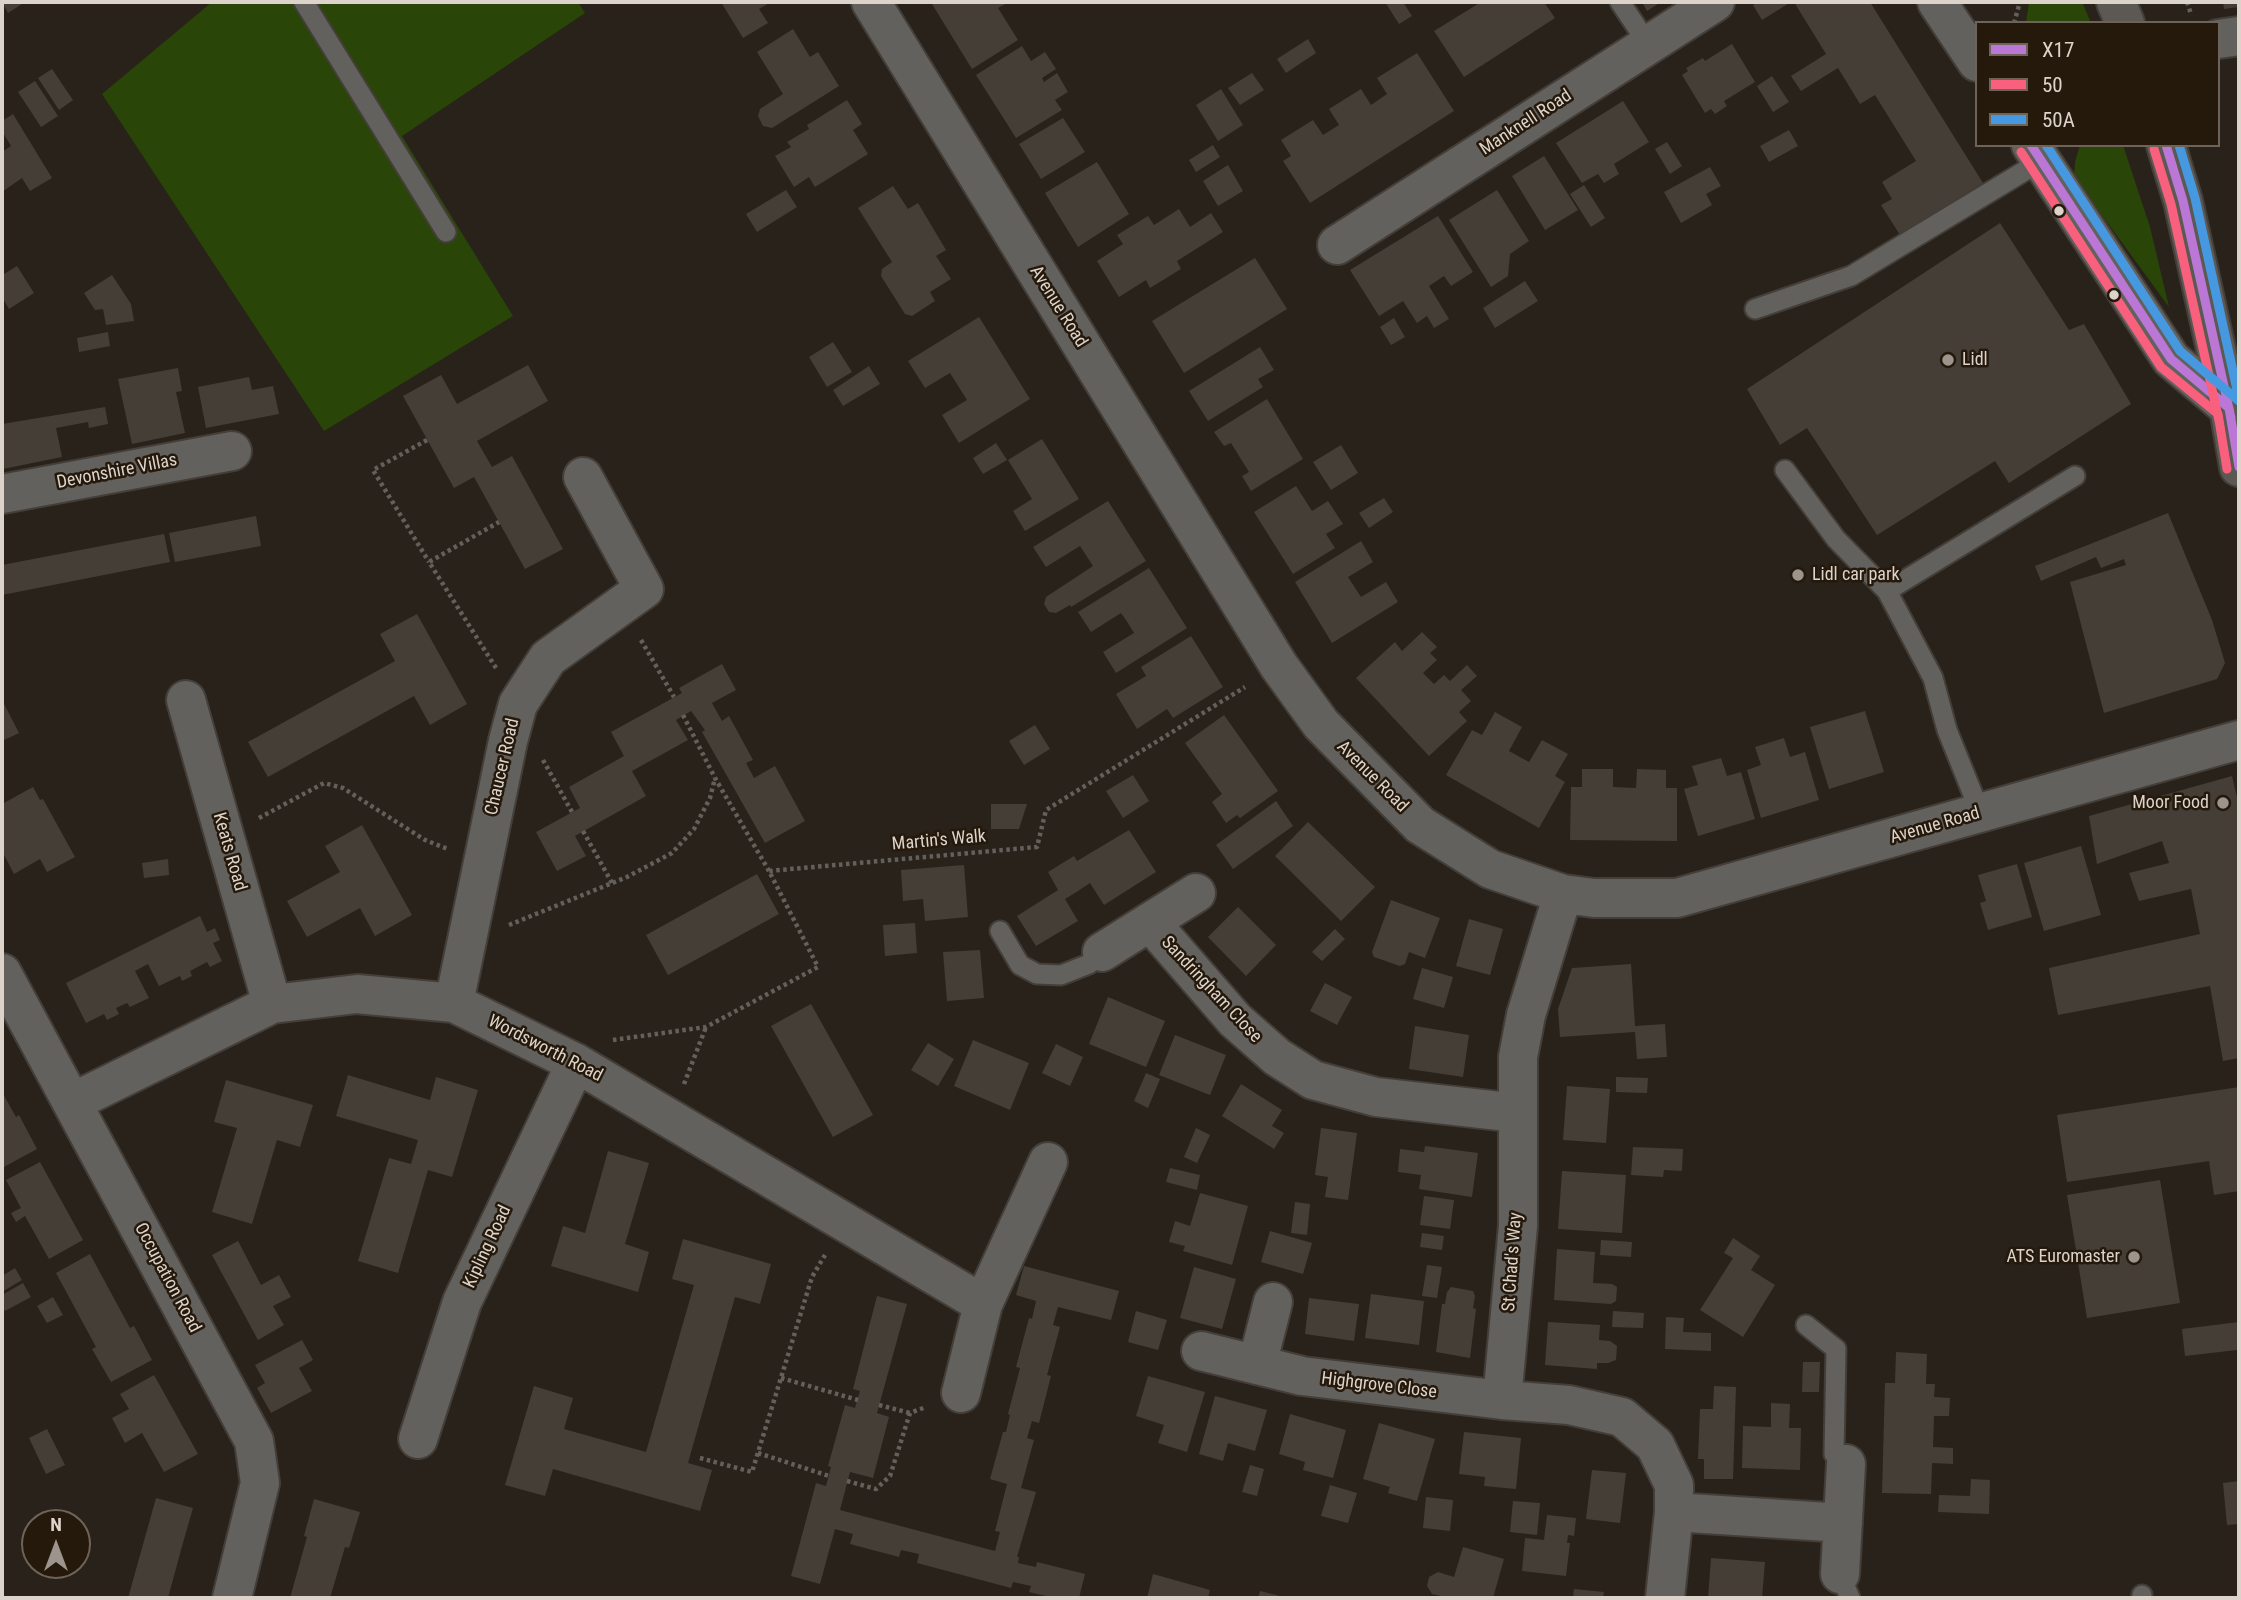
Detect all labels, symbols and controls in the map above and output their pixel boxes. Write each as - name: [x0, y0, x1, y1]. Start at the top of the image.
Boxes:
- legend: [1975, 21, 2220, 147]
- text: X17: [2042, 38, 2074, 62]
- text: 50: [2042, 73, 2063, 97]
- street label: Manknell Road: [1476, 85, 1576, 161]
- text: 50A: [2042, 108, 2075, 132]
- unlabelled marker: [2052, 204, 2066, 218]
- street label: Avenue Road: [1024, 262, 1092, 352]
- unlabelled marker: [2107, 288, 2121, 302]
- place label: Lidl: [1962, 349, 1988, 371]
- marker: Lidl: [1940, 352, 1956, 368]
- street label: Devonshire Villas: [55, 450, 179, 494]
- place label: Lidl car park: [1812, 564, 1900, 586]
- marker: Lidl car park: [1790, 567, 1806, 583]
- street label: Chaucer Road: [481, 716, 525, 818]
- street label: Avenue Road: [1332, 737, 1412, 817]
- place label: Moor Food: [2132, 792, 2209, 814]
- marker: Moor Food: [2215, 795, 2231, 811]
- street label: Avenue Road: [1888, 803, 1982, 849]
- street label: Keats Road: [208, 810, 250, 894]
- street label: Martin's Walk: [891, 826, 987, 856]
- street label: Sandringham Close: [1156, 932, 1266, 1048]
- street label: Wordsworth Road: [484, 1011, 606, 1087]
- street label: Kipling Road: [459, 1202, 517, 1292]
- street label: St Chad's Way: [1499, 1212, 1527, 1312]
- street label: Occupation Road: [129, 1219, 205, 1337]
- place label: ATS Euromaster: [2007, 1246, 2120, 1268]
- marker: ATS Euromaster: [2126, 1249, 2142, 1265]
- street label: Highgrove Close: [1320, 1368, 1438, 1404]
- north arrow: [21, 1509, 91, 1579]
- text: N: [50, 1513, 62, 1536]

